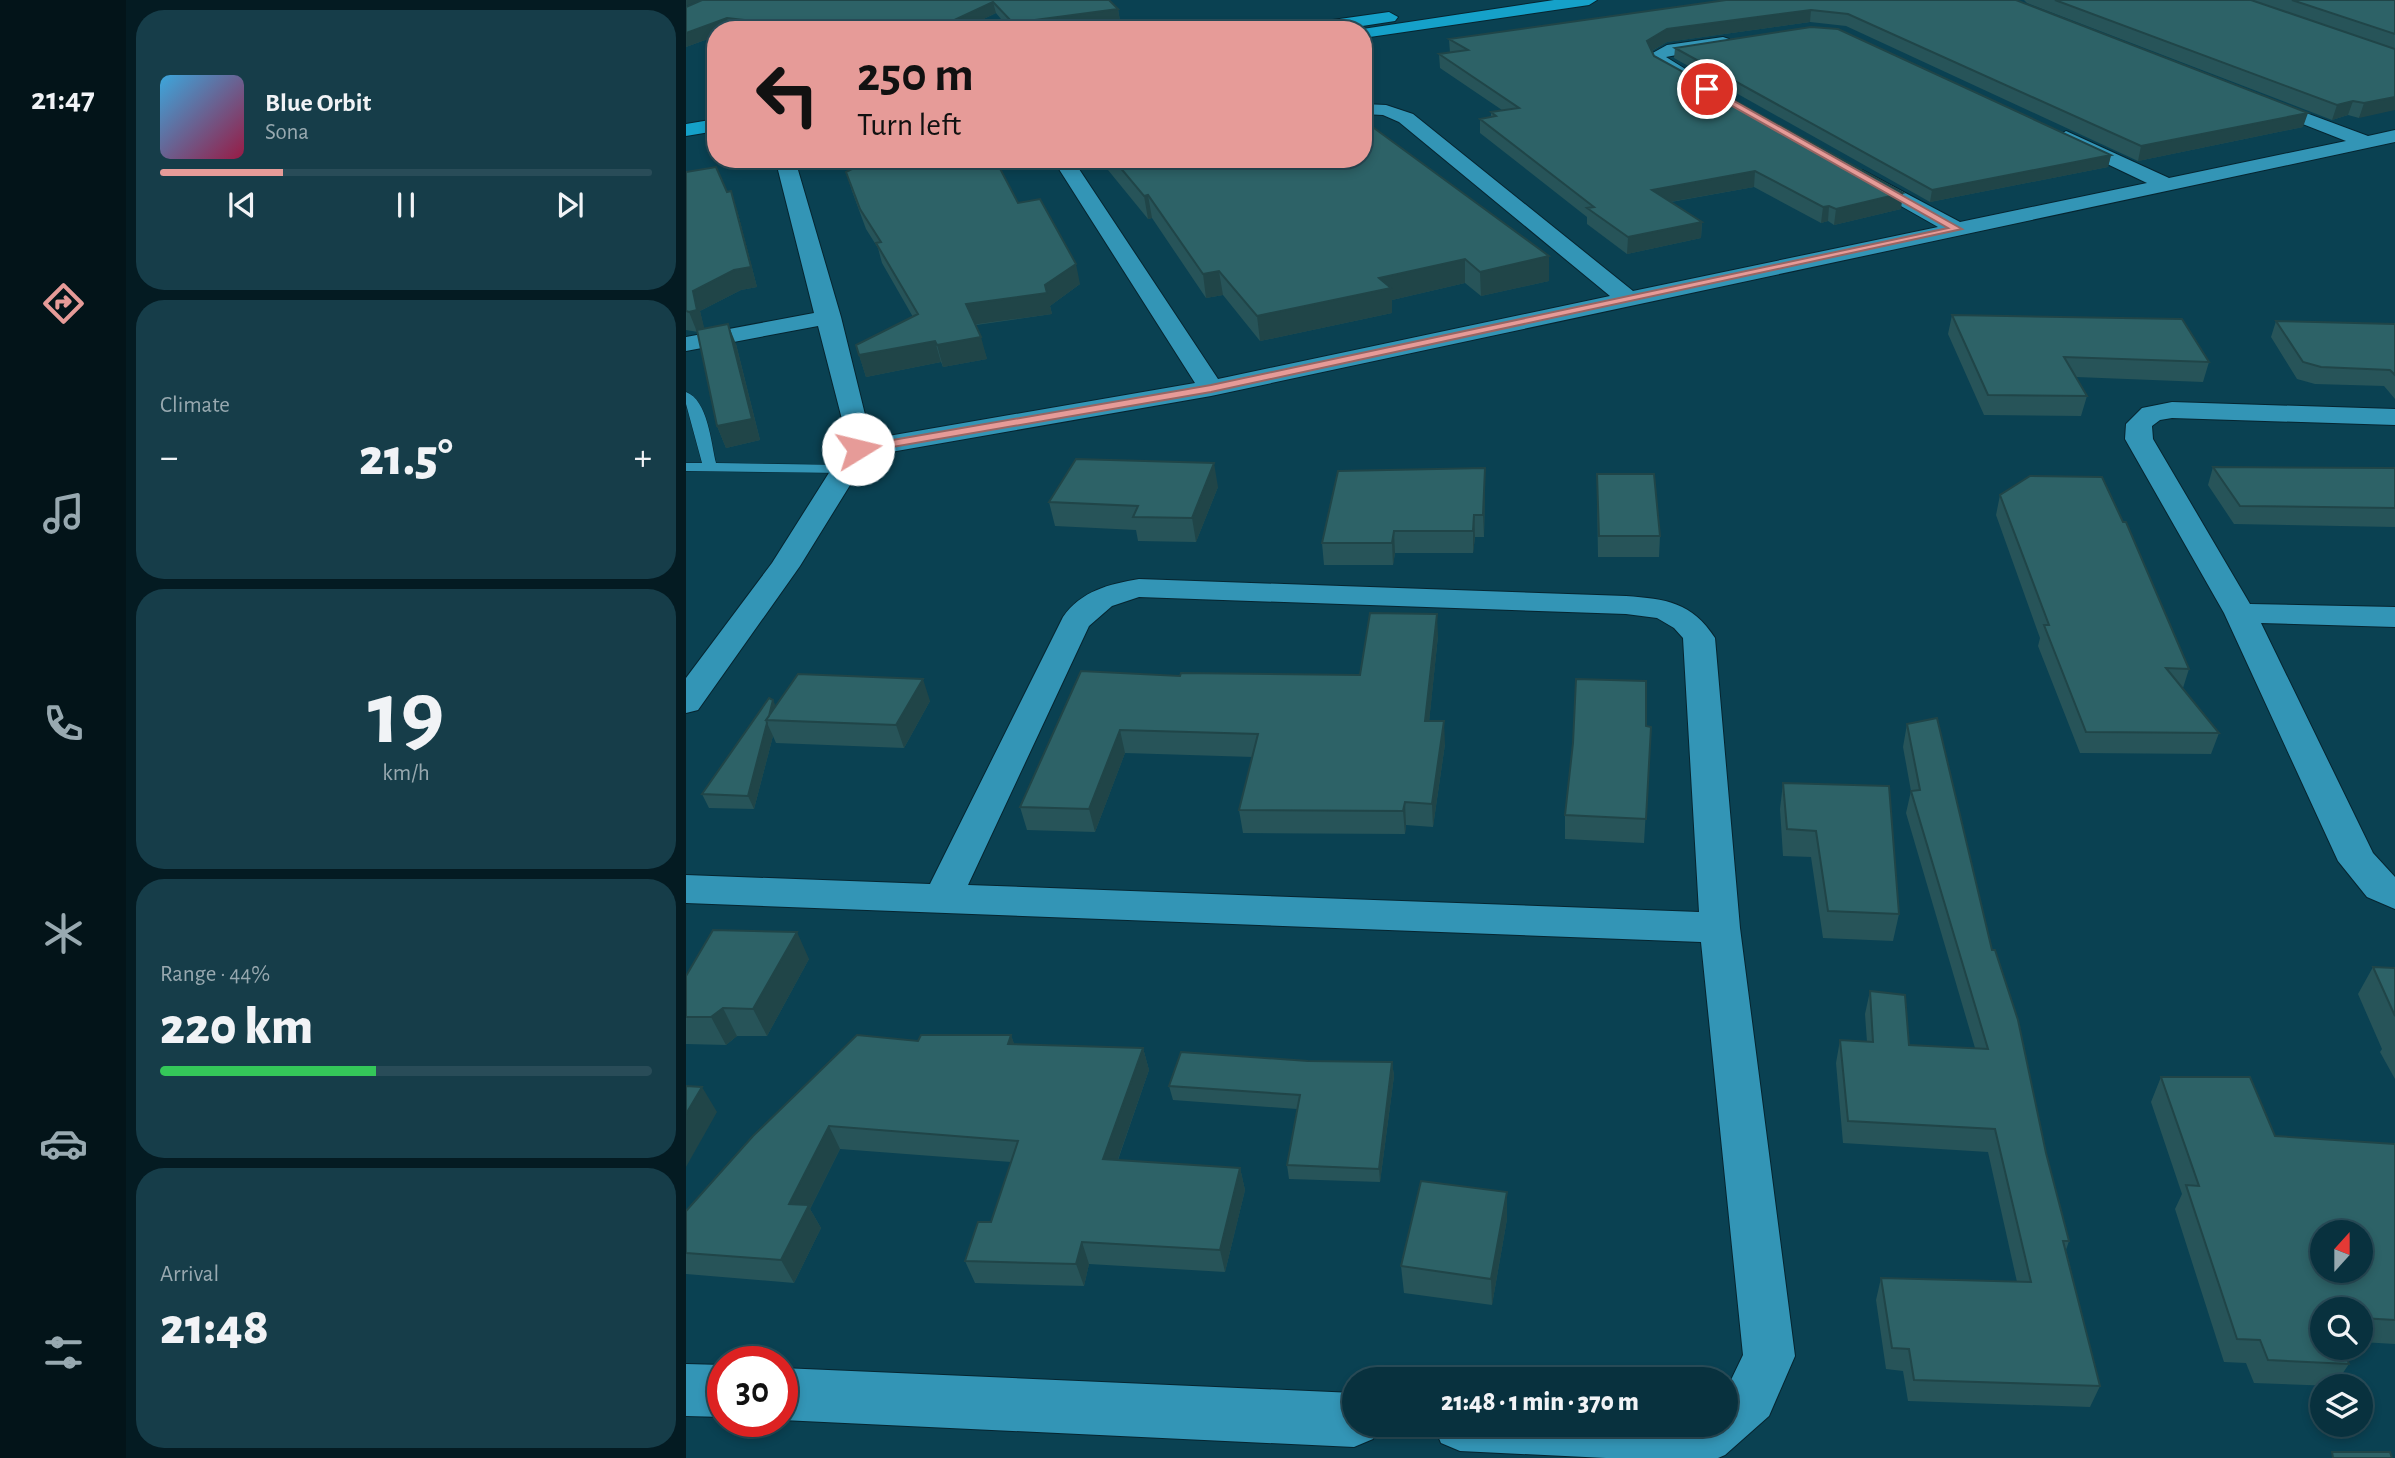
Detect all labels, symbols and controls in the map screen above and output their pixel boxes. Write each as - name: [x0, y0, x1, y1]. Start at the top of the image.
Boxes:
- icon: left: [742, 49, 833, 140]
- text: 250 m: [857, 51, 974, 100]
- pin: [1677, 59, 1737, 119]
- icon: arrive: [1688, 70, 1726, 108]
- text: 21:47: [31, 83, 95, 115]
- text: Blue Orbit: [265, 90, 371, 116]
- text: Turn left: [857, 109, 961, 141]
- text: Sona: [265, 121, 309, 144]
- icon: previous: [223, 186, 261, 224]
- icon: pause: [387, 186, 425, 224]
- icon: next: [551, 186, 589, 224]
- icon: directions: [39, 279, 88, 328]
- text: Climate: [160, 394, 230, 417]
- position arrow: [821, 412, 895, 486]
- text: 21.5°: [359, 432, 453, 484]
- text: −: [160, 439, 178, 477]
- text: +: [634, 439, 652, 477]
- icon: music: [39, 489, 88, 538]
- text: 19: [368, 669, 444, 760]
- icon: phone: [39, 699, 88, 748]
- text: km/h: [382, 762, 430, 785]
- icon: climate: [39, 909, 88, 958]
- text: Range · 44%: [160, 963, 270, 986]
- text: 220 km: [160, 1001, 313, 1053]
- icon: car: [39, 1119, 88, 1168]
- north arrow: [2310, 1220, 2373, 1283]
- map controls: [2310, 1220, 2373, 1437]
- text: Arrival: [160, 1263, 219, 1286]
- button: search: [2310, 1297, 2373, 1360]
- text: 21:48: [160, 1301, 269, 1353]
- icon: filters: [39, 1328, 88, 1377]
- speed limit sign: 30: [707, 1346, 798, 1437]
- button: layers: [2310, 1374, 2373, 1437]
- text: 21:48 · 1 min · 370 m: [1441, 1389, 1639, 1415]

